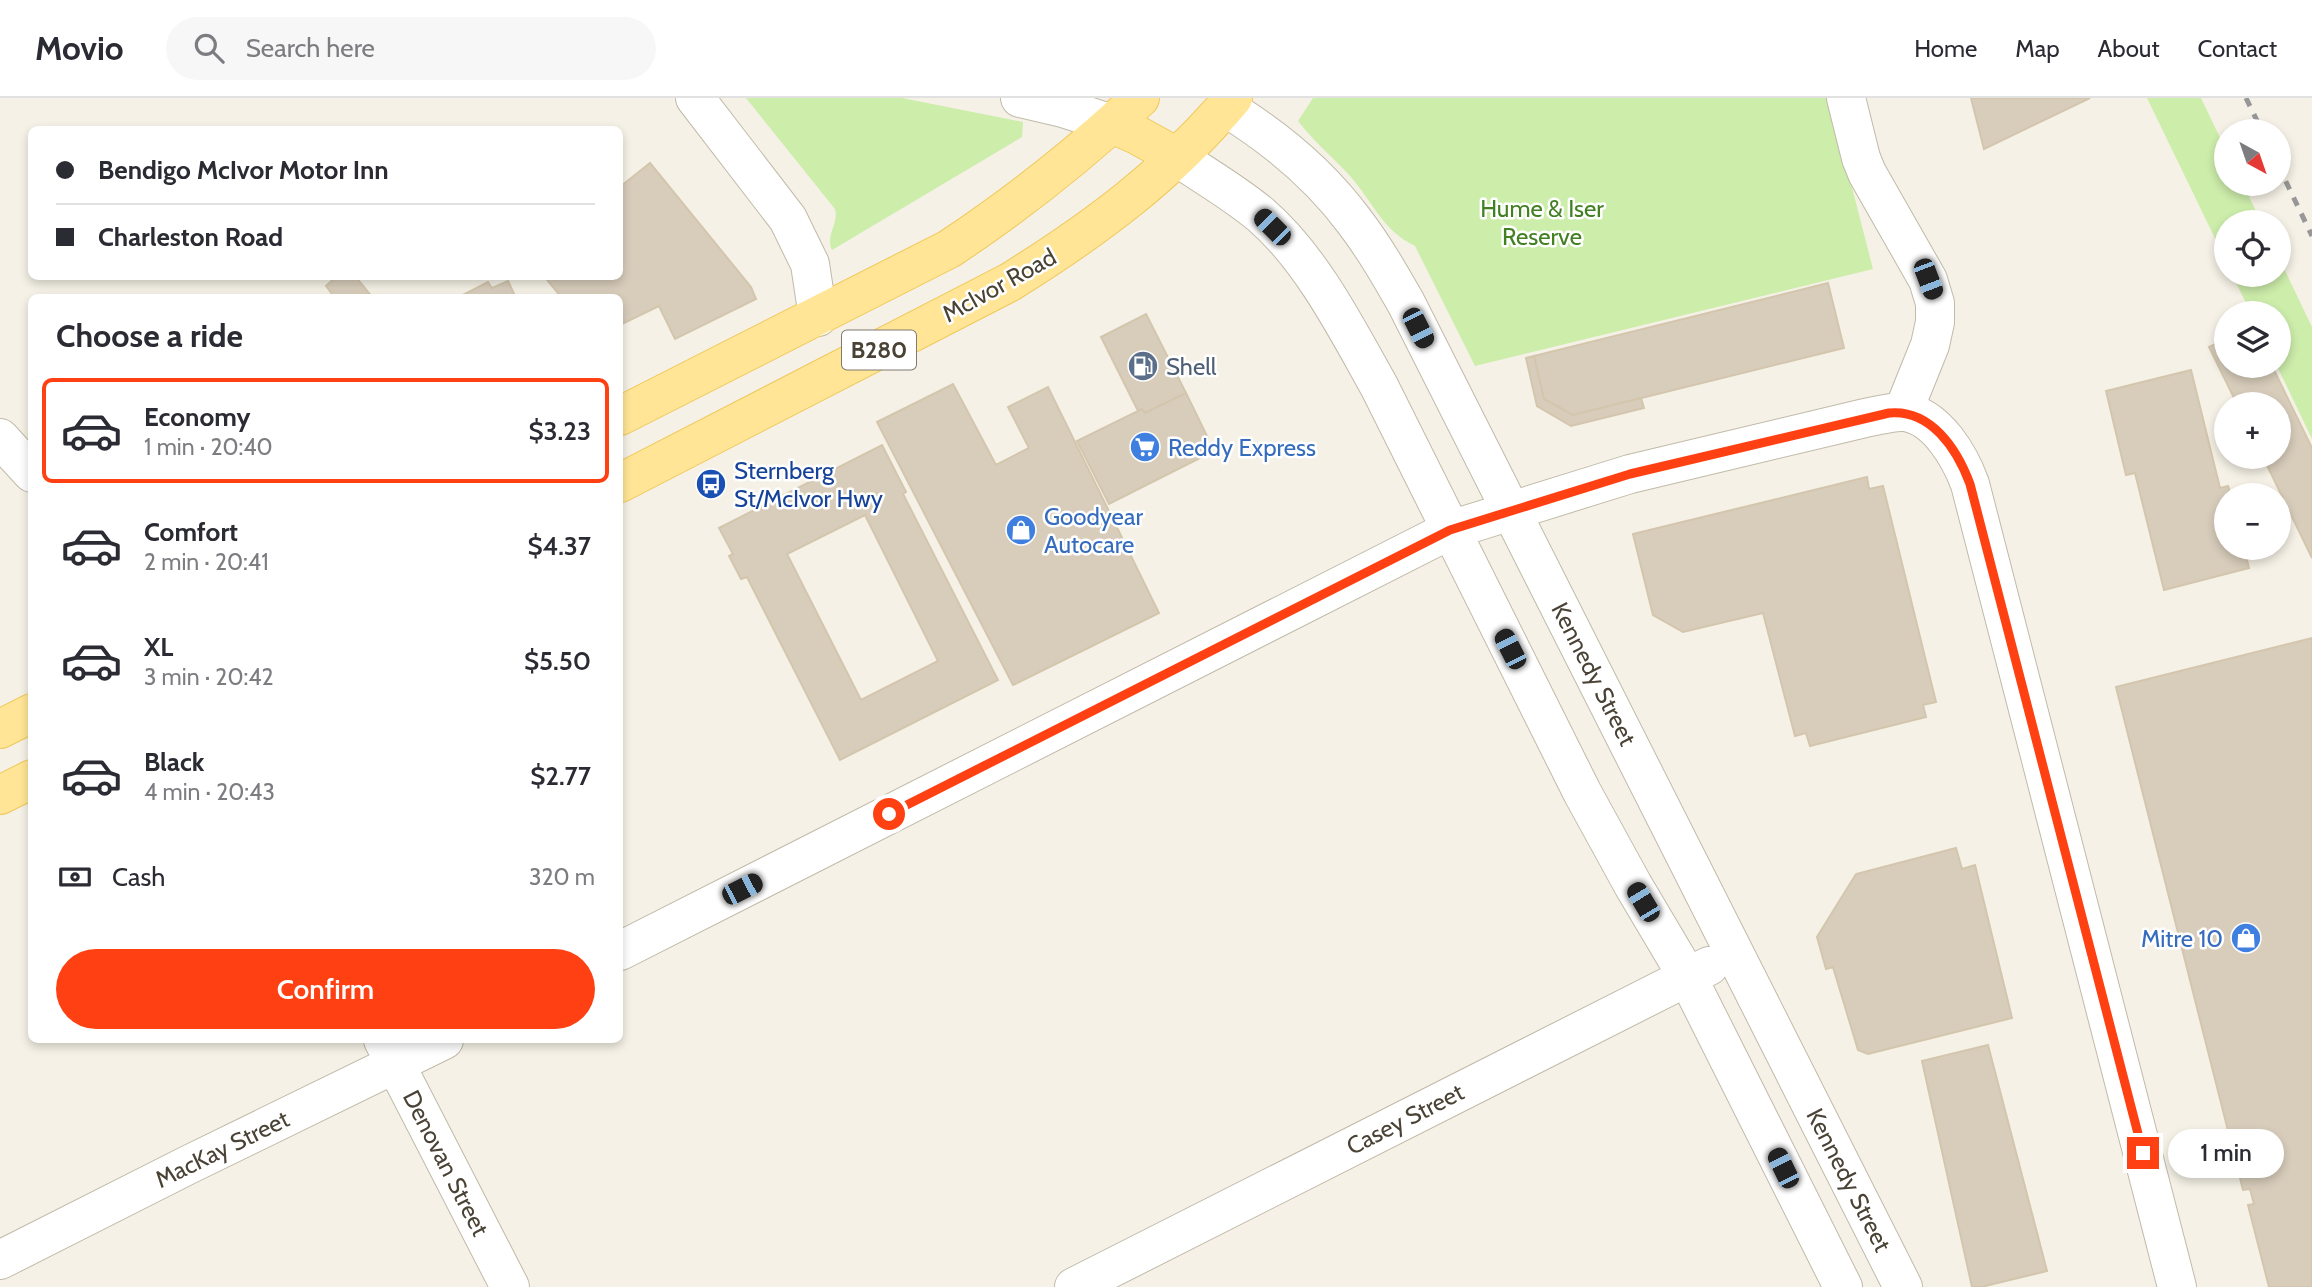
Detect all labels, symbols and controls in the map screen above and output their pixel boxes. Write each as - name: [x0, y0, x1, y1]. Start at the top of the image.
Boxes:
- search box: [166, 17, 656, 80]
- text: Movio: [35, 28, 124, 68]
- icon: search: [190, 29, 228, 67]
- text: Search here: [246, 32, 375, 64]
- text: Home: [1914, 34, 1977, 63]
- text: Map: [2015, 34, 2060, 63]
- text: About: [2098, 34, 2160, 63]
- text: Contact: [2198, 34, 2277, 63]
- north arrow: [2214, 119, 2291, 196]
- map controls: [2214, 119, 2291, 560]
- text: Bendigo McIvor Motor Inn: [98, 154, 389, 186]
- park label: Hume & Iser Reserve: [1480, 194, 1604, 251]
- car: [1250, 205, 1295, 249]
- button: locate: [2214, 210, 2291, 287]
- text: Charleston Road: [98, 221, 283, 253]
- street label: McIvor Road: [937, 242, 1061, 328]
- car: [1911, 256, 1946, 302]
- button: layers: [2214, 301, 2291, 378]
- car: [1400, 305, 1437, 351]
- text: Choose a ride: [56, 316, 243, 355]
- road number: B280: [842, 330, 916, 370]
- fuel station icon: Shell: [1126, 349, 1160, 383]
- place label: Shell: [1166, 352, 1217, 381]
- button: +: [2214, 392, 2291, 469]
- icon: car: [60, 399, 123, 462]
- text: Economy: [144, 401, 250, 433]
- text: $3.23: [528, 415, 591, 447]
- supermarket icon: Reddy Express: [1128, 430, 1162, 464]
- text: 1 min · 20:40: [144, 433, 273, 461]
- place label: Reddy Express: [1168, 433, 1316, 462]
- place label: Sternberg St/McIvor Hwy: [734, 456, 883, 513]
- bus stop icon: Sternberg St/McIvor Hwy: [694, 467, 728, 501]
- button: −: [2214, 483, 2291, 560]
- place label: Goodyear Autocare: [1044, 502, 1143, 559]
- shop icon: Goodyear Autocare: [1004, 513, 1038, 547]
- icon: car: [60, 514, 123, 577]
- text: Comfort: [144, 516, 238, 548]
- text: $4.37: [527, 530, 591, 562]
- text: 2 min · 20:41: [144, 548, 269, 576]
- street label: Kennedy Street: [1546, 598, 1642, 750]
- car: [1492, 626, 1529, 672]
- icon: car: [60, 629, 123, 692]
- text: XL: [144, 631, 173, 663]
- text: $5.50: [524, 645, 591, 677]
- text: 3 min · 20:42: [144, 663, 274, 691]
- icon: car: [60, 744, 123, 807]
- text: Black: [144, 746, 204, 778]
- text: $2.77: [530, 760, 591, 792]
- text: 4 min · 20:43: [144, 778, 275, 806]
- route start: [873, 798, 905, 830]
- icon: cash: [56, 858, 94, 896]
- text: Cash: [112, 861, 165, 893]
- text: 320 m: [529, 863, 595, 891]
- car: [719, 870, 766, 908]
- car: [1624, 879, 1663, 925]
- shop icon: Mitre 10: [2229, 921, 2263, 955]
- place label: Mitre 10: [2141, 924, 2223, 953]
- button: Confirm: [56, 949, 595, 1029]
- street label: Casey Street: [1342, 1077, 1468, 1161]
- street label: Denovan Street: [397, 1085, 495, 1241]
- street label: MacKay Street: [150, 1104, 294, 1194]
- street label: Kennedy Street: [1801, 1104, 1897, 1256]
- callout: 1 min: [2168, 1128, 2283, 1178]
- route end: [2127, 1137, 2159, 1169]
- text: 1 min: [2200, 1139, 2252, 1167]
- car: [1765, 1145, 1802, 1191]

